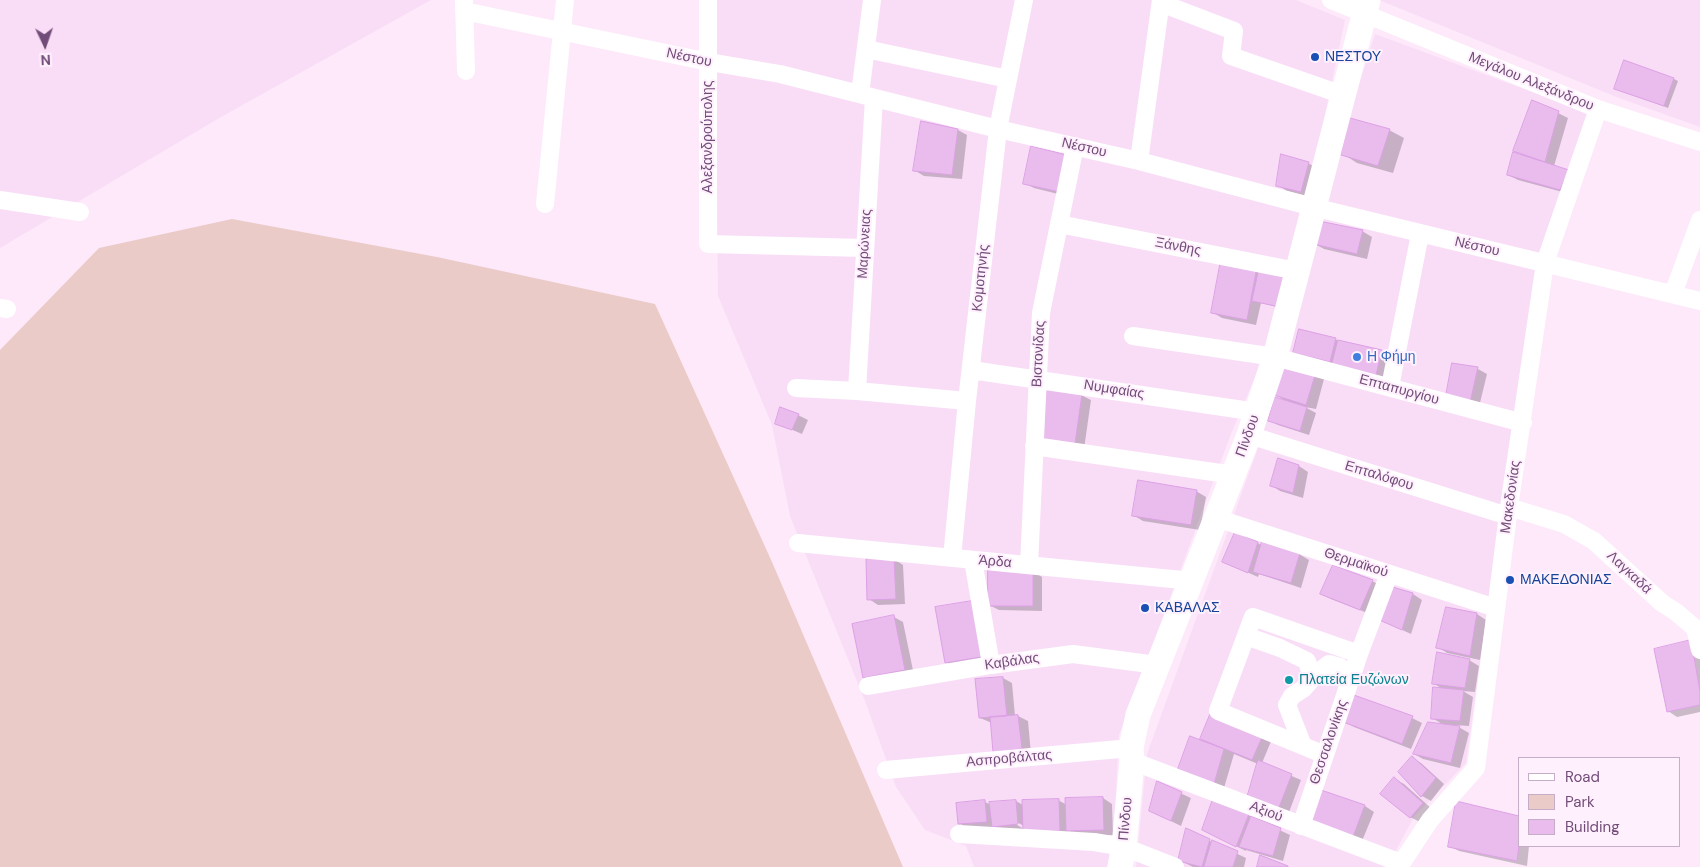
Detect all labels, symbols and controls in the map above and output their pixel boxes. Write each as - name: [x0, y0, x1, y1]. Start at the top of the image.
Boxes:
- north arrow: [20, 20, 70, 70]
- street label: Νέστου: [665, 45, 713, 71]
- place label: ΝΕΣΤΟΥ: [1325, 49, 1381, 65]
- street label: Μεγάλου Αλεξάνδρου: [1466, 49, 1596, 115]
- text: N: [40, 51, 51, 69]
- marker: ΝΕΣΤΟΥ: [1309, 51, 1321, 63]
- street label: Αλεξανδρούπολης: [700, 81, 716, 193]
- street label: Νέστου: [1060, 135, 1108, 161]
- street label: Μαρώνειας: [855, 209, 875, 279]
- street label: Ξάνθης: [1154, 234, 1202, 260]
- street label: Νέστου: [1453, 234, 1501, 260]
- street label: Κομοτηνής: [969, 244, 993, 312]
- street label: Βιστονίδας: [1029, 320, 1049, 388]
- place label: Η Φήμη: [1367, 349, 1416, 365]
- marker: Η Φήμη: [1351, 351, 1363, 363]
- street label: Επταπυργίου: [1357, 371, 1441, 409]
- street label: Νυμφαίας: [1083, 377, 1145, 403]
- street label: Πίνδου: [1233, 413, 1263, 459]
- street label: Επταλόφου: [1343, 458, 1415, 494]
- street label: Μακεδονίας: [1498, 459, 1524, 535]
- street label: Θερμαϊκού: [1322, 545, 1390, 581]
- street label: Λαγκαδά: [1603, 548, 1655, 598]
- street label: Άρδα: [978, 552, 1012, 572]
- place label: ΜΑΚΕΔΟΝΙΑΣ: [1520, 572, 1612, 588]
- marker: ΜΑΚΕΔΟΝΙΑΣ: [1504, 574, 1516, 586]
- place label: ΚΑΒΑΛΑΣ: [1155, 600, 1220, 616]
- marker: ΚΑΒΑΛΑΣ: [1139, 602, 1151, 614]
- street label: Καβάλας: [984, 650, 1040, 674]
- place label: Πλατεία Ευζώνων: [1299, 672, 1409, 688]
- marker: Πλατεία Ευζώνων: [1283, 674, 1295, 686]
- street label: Θεσσαλονίκης: [1307, 697, 1351, 787]
- street label: Ασπροβάλτας: [965, 747, 1053, 771]
- legend: [1518, 757, 1680, 847]
- text: Road: [1565, 767, 1600, 787]
- text: Park: [1565, 792, 1595, 812]
- street label: Πίνδου: [1116, 797, 1136, 841]
- street label: Αξιού: [1247, 798, 1285, 826]
- text: Building: [1565, 817, 1620, 837]

